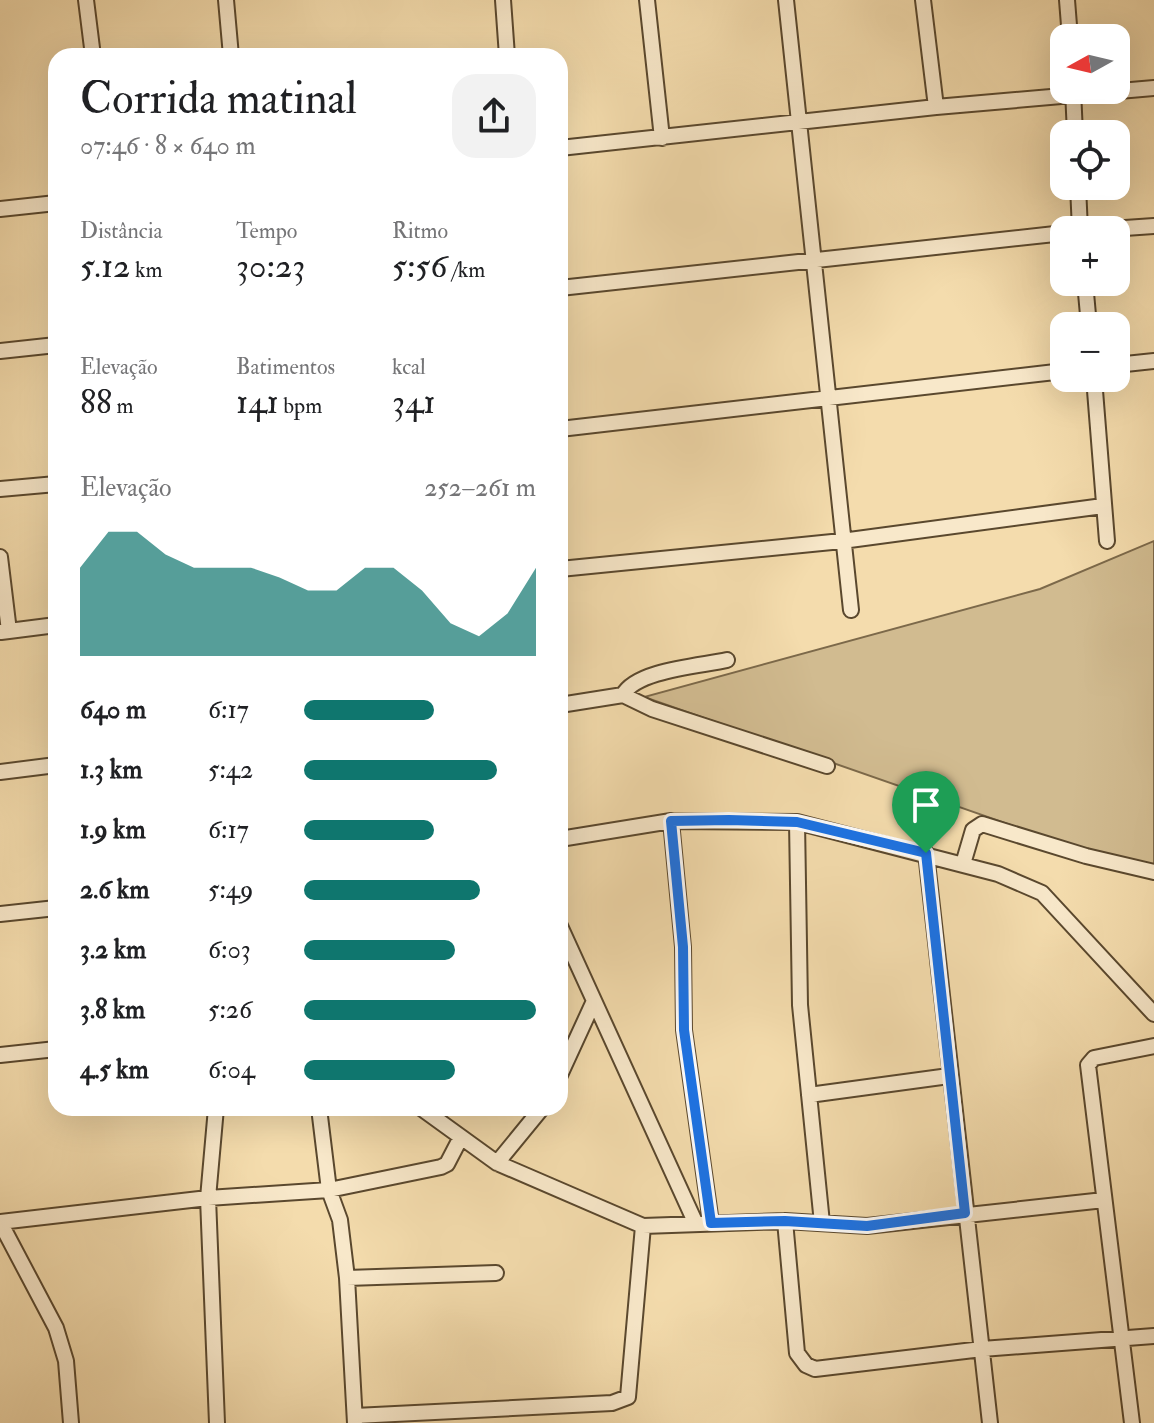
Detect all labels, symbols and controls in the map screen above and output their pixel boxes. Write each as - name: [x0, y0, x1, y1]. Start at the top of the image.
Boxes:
- north arrow: [1050, 24, 1130, 104]
- map controls: [1050, 24, 1130, 392]
- text: Corrida matinal: [80, 72, 357, 127]
- button: share: [452, 74, 536, 158]
- button: locate: [1050, 120, 1130, 200]
- text: 07:46 · 8 × 640 m: [80, 130, 256, 162]
- button: +: [1050, 216, 1130, 296]
- text: Distância: [80, 217, 163, 245]
- text: Tempo: [236, 217, 297, 245]
- text: Ritmo: [392, 217, 448, 245]
- text: 5.12: [80, 245, 130, 288]
- text: 30:23: [236, 245, 305, 288]
- text: 5:56: [392, 245, 447, 288]
- text: km: [130, 256, 163, 284]
- text: /km: [447, 256, 485, 284]
- button: −: [1050, 312, 1130, 392]
- text: Elevação: [80, 353, 158, 381]
- text: Batimentos: [236, 353, 335, 381]
- text: kcal: [392, 353, 426, 381]
- text: 88: [80, 381, 112, 424]
- text: 141: [236, 381, 279, 424]
- text: 341: [392, 381, 435, 424]
- text: m: [112, 392, 134, 420]
- text: bpm: [279, 392, 322, 420]
- text: Elevação: [80, 472, 172, 504]
- text: 252–261 m: [424, 472, 536, 504]
- text: 640 m: [80, 694, 146, 726]
- text: 6:17: [208, 694, 249, 726]
- text: 1.3 km: [80, 754, 142, 786]
- text: 5:42: [208, 754, 253, 786]
- pin: [892, 771, 960, 853]
- icon: arrive: [904, 783, 948, 827]
- text: 1.9 km: [80, 814, 146, 846]
- text: 6:17: [208, 814, 249, 846]
- text: 2.6 km: [80, 874, 149, 906]
- text: 5:49: [208, 874, 253, 906]
- text: 3.2 km: [80, 934, 146, 966]
- text: 6:03: [208, 934, 251, 966]
- text: 3.8 km: [80, 994, 145, 1026]
- text: 5:26: [208, 994, 252, 1026]
- text: 4.5 km: [80, 1054, 149, 1086]
- text: 6:04: [208, 1054, 255, 1086]

